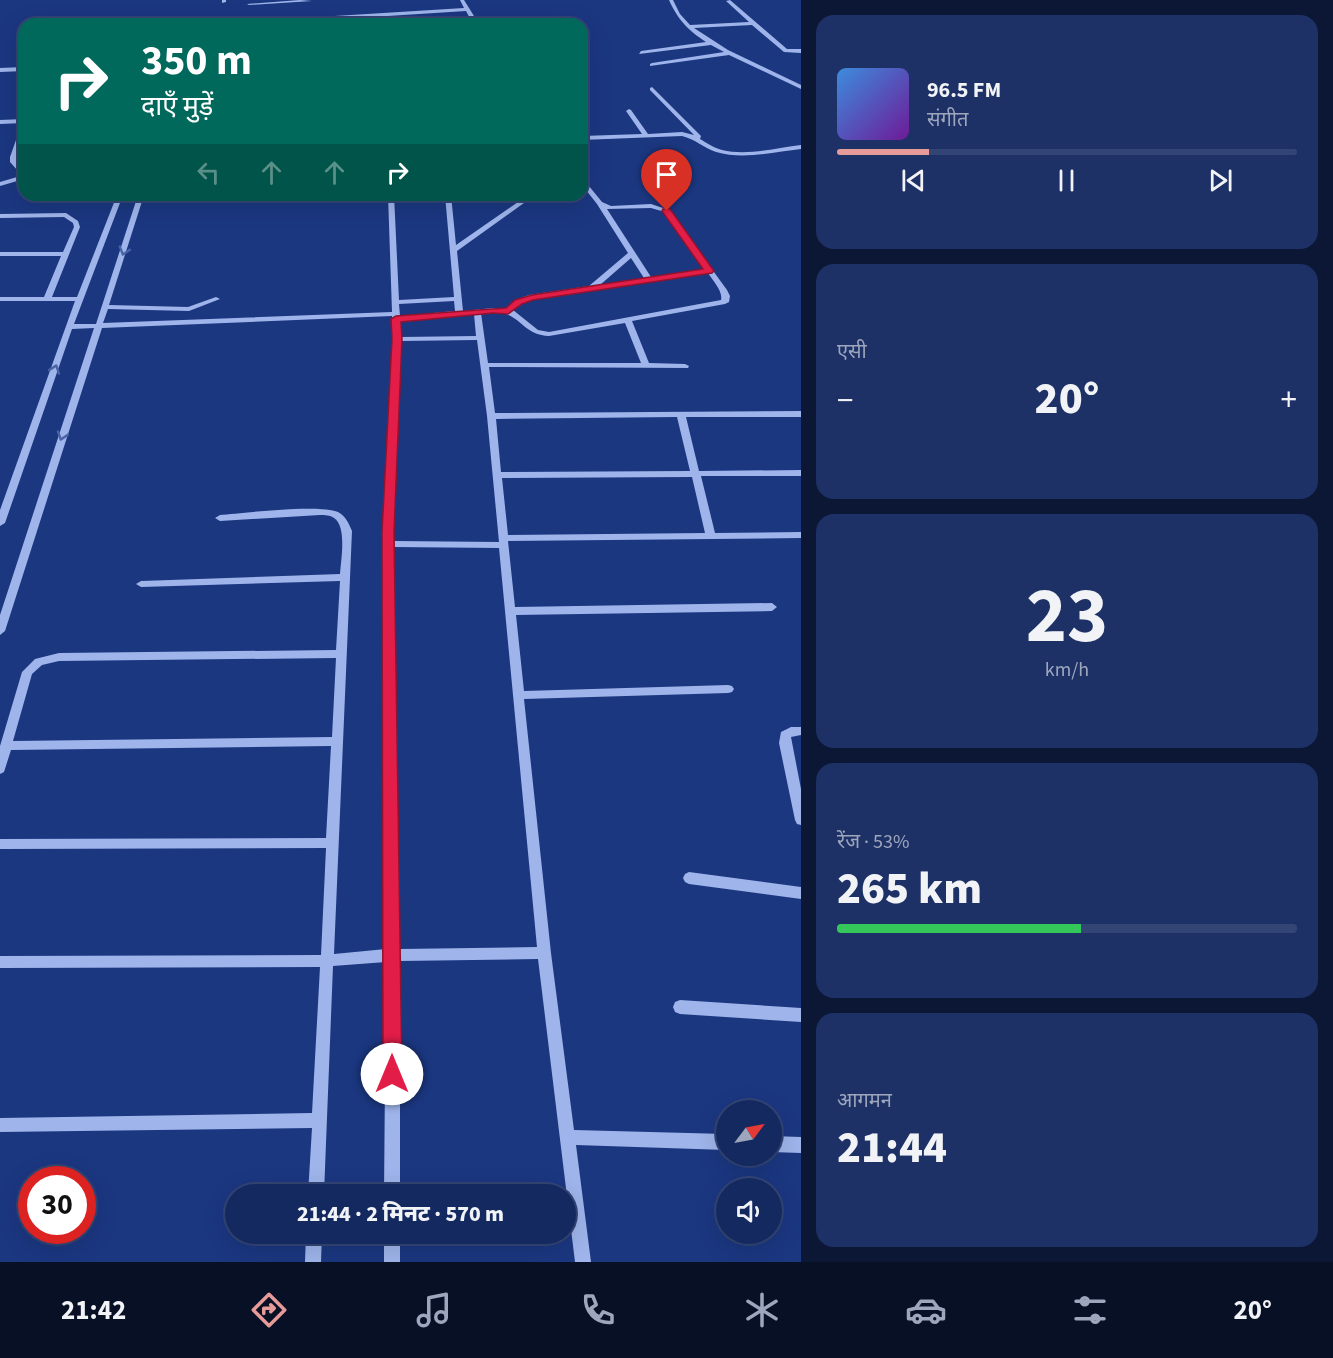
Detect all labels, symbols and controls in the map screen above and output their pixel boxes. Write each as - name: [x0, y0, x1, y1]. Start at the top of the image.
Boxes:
- text: 350 m: [141, 31, 252, 91]
- icon: right: [42, 42, 120, 120]
- text: 96.5 FM: [927, 74, 1001, 106]
- text: दाएँ मुड़ें: [141, 87, 213, 126]
- text: संगीत: [927, 106, 968, 134]
- pin: [641, 149, 692, 211]
- icon: left: [192, 156, 225, 189]
- icon: ahead: [255, 156, 288, 189]
- icon: ahead: [318, 156, 351, 189]
- icon: right: [381, 156, 414, 189]
- icon: arrive: [650, 158, 683, 191]
- icon: previous: [897, 164, 930, 197]
- icon: pause: [1050, 164, 1083, 197]
- icon: next: [1204, 164, 1237, 197]
- one-way arrow: [118, 245, 131, 256]
- text: एसी: [837, 338, 867, 366]
- one-way arrow: [47, 364, 60, 374]
- text: 20°: [1035, 367, 1099, 431]
- text: −: [837, 377, 853, 424]
- text: +: [1281, 377, 1297, 424]
- one-way arrow: [57, 430, 69, 441]
- text: 23: [1026, 561, 1108, 672]
- text: km/h: [1045, 656, 1089, 684]
- text: रेंज · 53%: [837, 828, 909, 856]
- text: 265 km: [837, 857, 982, 921]
- position arrow: [360, 1042, 424, 1106]
- text: आगमन: [837, 1087, 892, 1115]
- north arrow: [716, 1100, 782, 1166]
- map controls: [716, 1100, 782, 1244]
- text: 21:44: [837, 1116, 947, 1180]
- speed limit sign: 30: [18, 1166, 96, 1244]
- button: sound: [716, 1178, 782, 1244]
- text: 21:44 · 2 मिनट · 570 m: [297, 1198, 504, 1230]
- icon: directions: [248, 1289, 290, 1331]
- icon: music: [413, 1289, 455, 1331]
- icon: phone: [577, 1289, 619, 1331]
- icon: climate: [741, 1289, 783, 1331]
- icon: car: [905, 1289, 947, 1331]
- icon: filters: [1069, 1289, 1111, 1331]
- text: 21:42: [61, 1291, 126, 1330]
- text: 20°: [1234, 1291, 1272, 1330]

